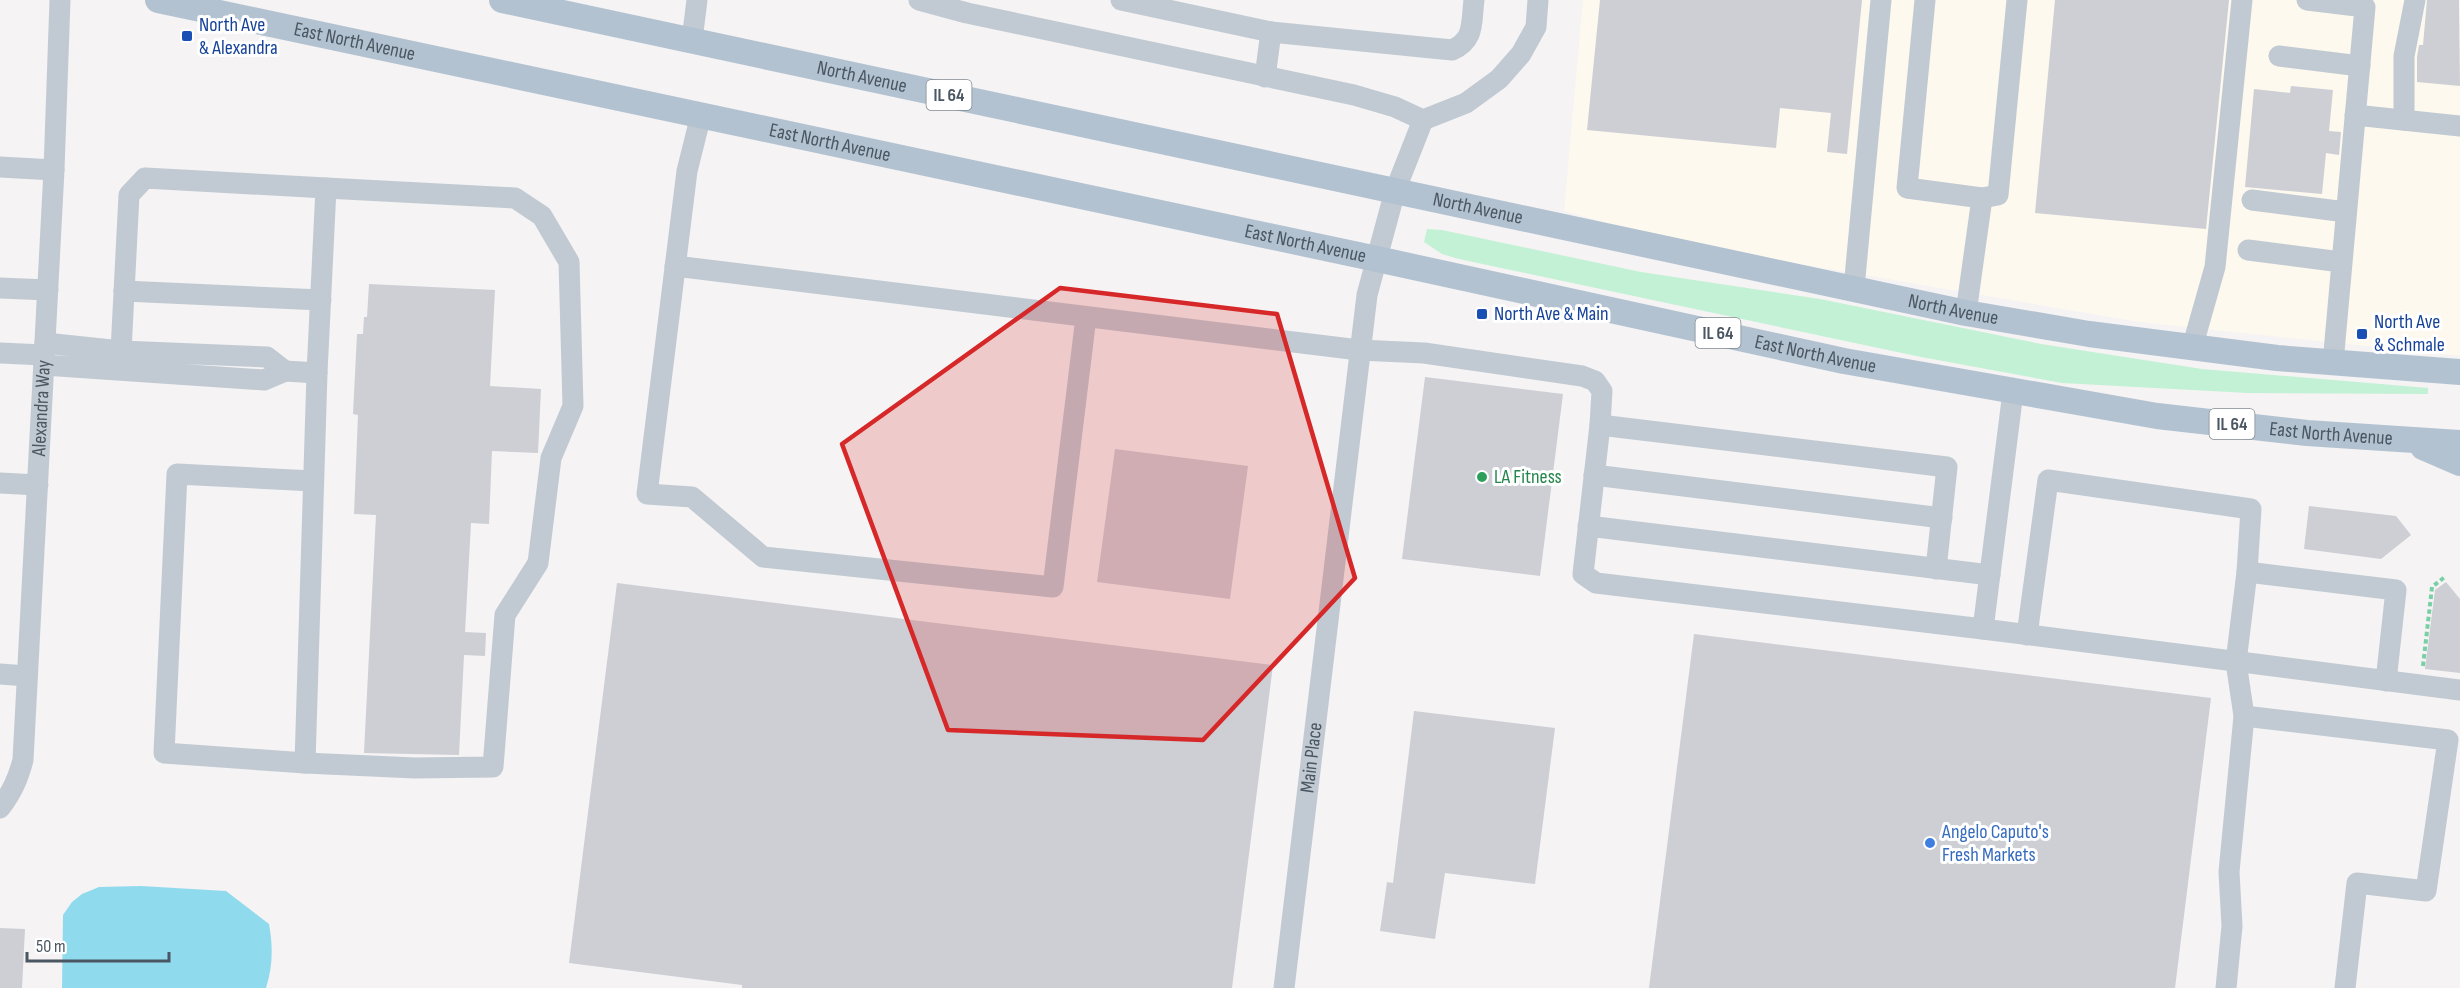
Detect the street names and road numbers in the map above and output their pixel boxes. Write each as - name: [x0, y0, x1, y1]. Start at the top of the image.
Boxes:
- street label: East North Avenue: [292, 17, 417, 66]
- street label: North Avenue: [815, 56, 909, 98]
- road number: IL 64: [926, 80, 972, 110]
- street label: East North Avenue: [767, 118, 893, 167]
- street label: North Avenue: [1431, 187, 1525, 230]
- street label: East North Avenue: [1243, 219, 1368, 268]
- street label: North Avenue: [1906, 289, 2000, 330]
- road number: IL 64: [1696, 318, 1740, 348]
- street label: East North Avenue: [1753, 330, 1878, 378]
- street label: Alexandra Way: [27, 359, 56, 458]
- road number: IL 64: [2210, 409, 2254, 439]
- street label: East North Avenue: [2268, 417, 2393, 451]
- street label: Main Place: [1295, 721, 1328, 794]

